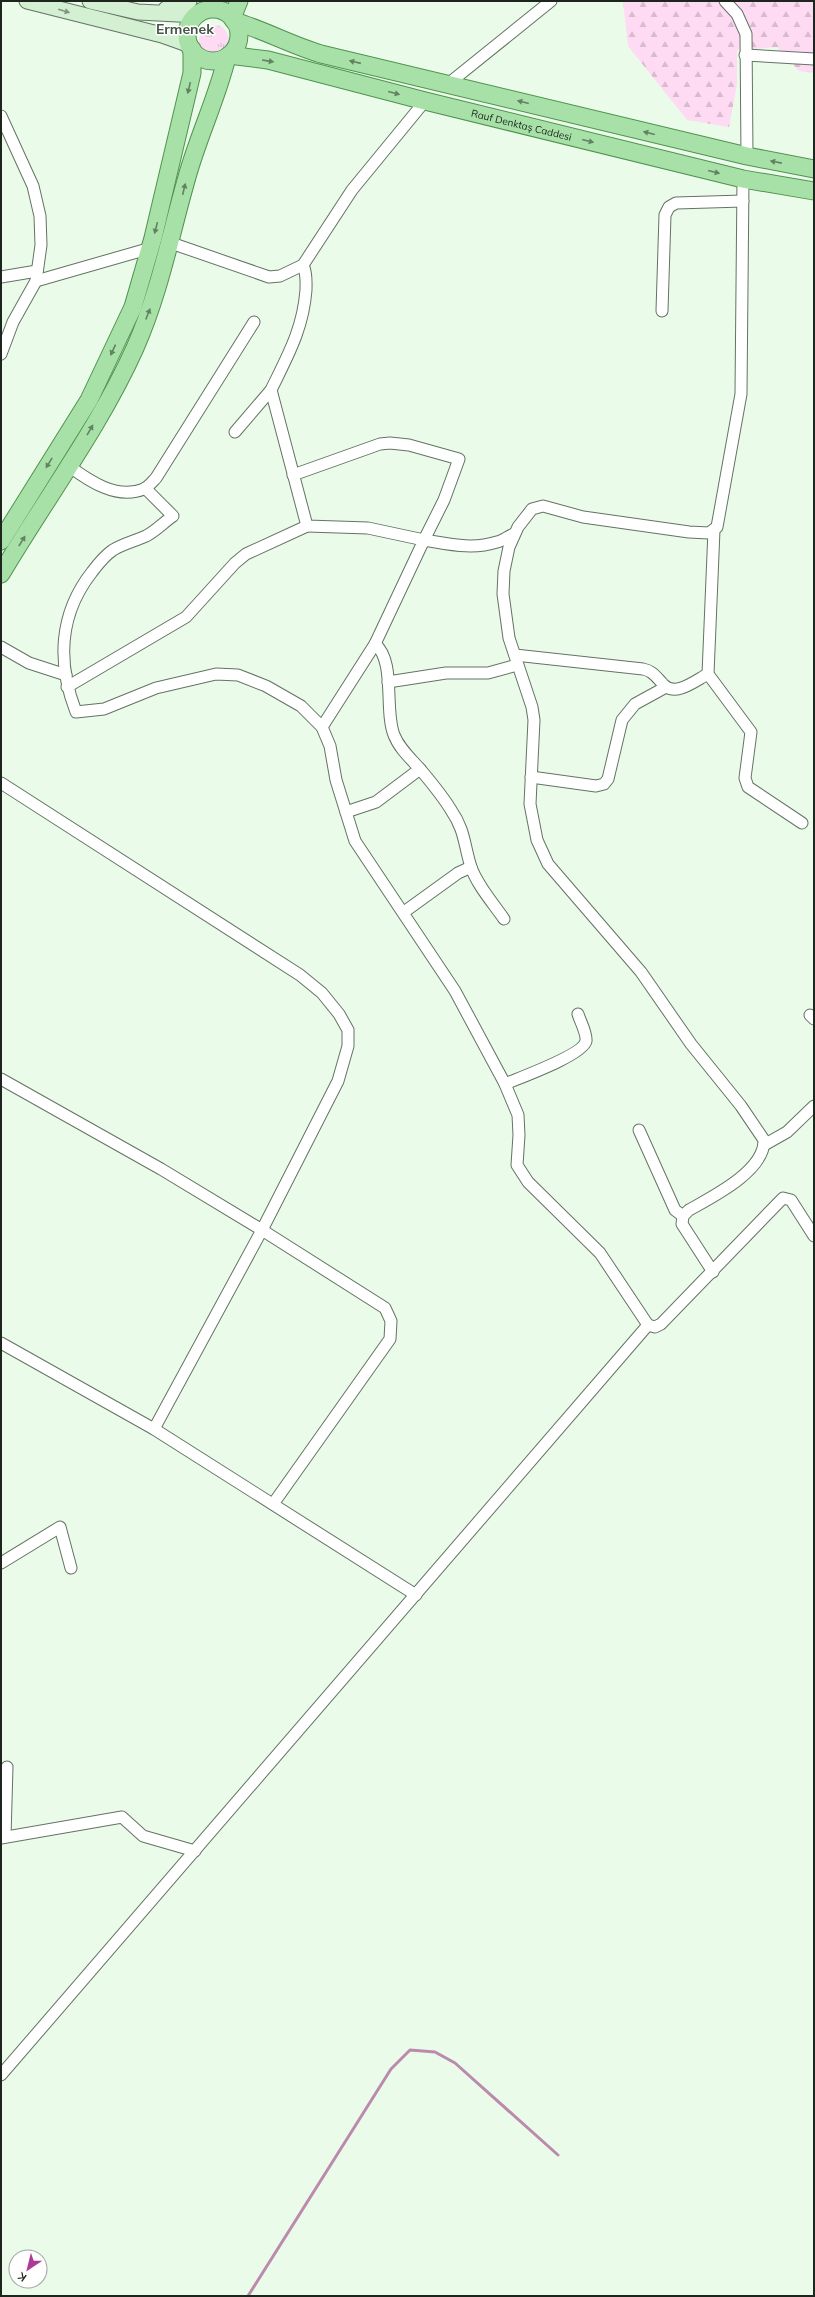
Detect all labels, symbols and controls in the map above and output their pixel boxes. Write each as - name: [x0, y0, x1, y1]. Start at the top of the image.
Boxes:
- one-way arrow: [58, 9, 70, 15]
- district label: Ermenek: [156, 20, 214, 38]
- one-way arrow: [262, 58, 274, 64]
- one-way arrow: [349, 59, 362, 65]
- one-way arrow: [185, 81, 191, 94]
- one-way arrow: [388, 90, 400, 96]
- one-way arrow: [517, 99, 529, 105]
- street label: Rauf Denktaş Caddesi: [470, 106, 573, 143]
- one-way arrow: [643, 129, 655, 135]
- one-way arrow: [582, 138, 594, 144]
- one-way arrow: [769, 159, 782, 165]
- one-way arrow: [708, 169, 720, 175]
- one-way arrow: [181, 183, 187, 195]
- one-way arrow: [152, 222, 158, 234]
- one-way arrow: [146, 308, 152, 320]
- one-way arrow: [110, 345, 116, 356]
- one-way arrow: [87, 424, 94, 436]
- one-way arrow: [46, 457, 53, 469]
- one-way arrow: [18, 535, 25, 547]
- north arrow: [8, 2249, 48, 2289]
- text: K: [15, 2269, 29, 2285]

